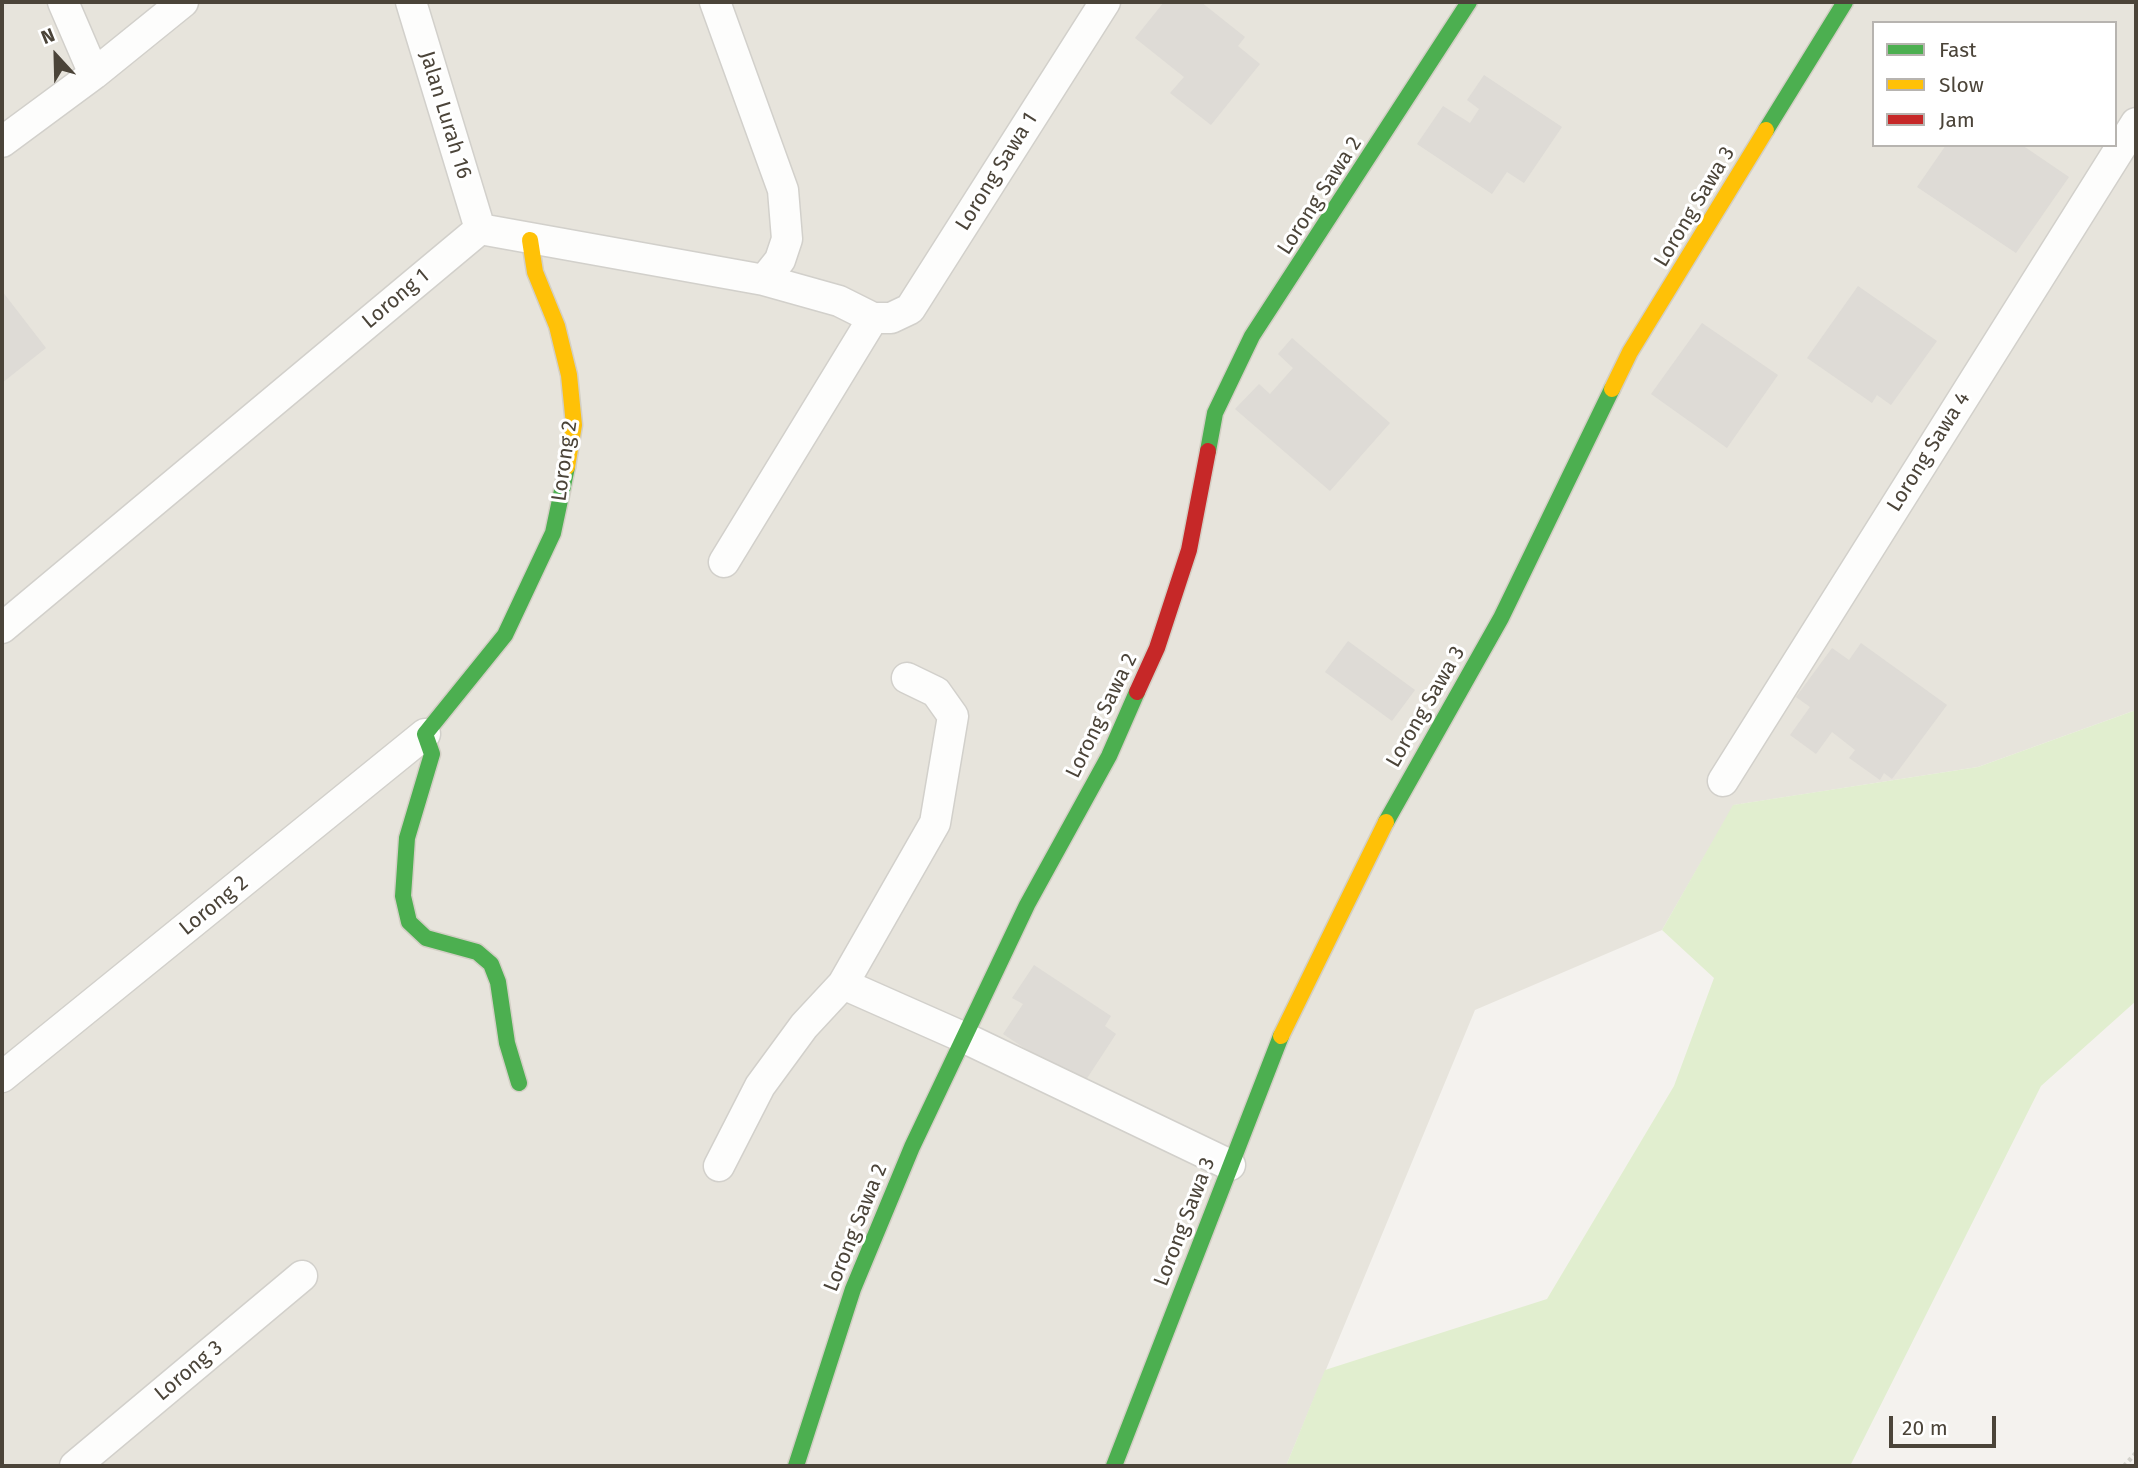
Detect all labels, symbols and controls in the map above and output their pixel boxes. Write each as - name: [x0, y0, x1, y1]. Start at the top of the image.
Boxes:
- north arrow: [21, 21, 91, 91]
- legend: [1872, 21, 2117, 147]
- text: N: [38, 23, 58, 49]
- text: Fast: [1939, 37, 1977, 63]
- street label: Jalan Lurah 16: [414, 48, 476, 182]
- text: Slow: [1939, 72, 1984, 98]
- text: Jam: [1939, 107, 1975, 133]
- street label: Lorong Sawa 1: [951, 108, 1043, 236]
- street label: Lorong Sawa 2: [1272, 132, 1368, 260]
- street label: Lorong Sawa 3: [1649, 142, 1741, 272]
- street label: Lorong 1: [357, 264, 435, 334]
- street label: Lorong Sawa 4: [1882, 387, 1976, 517]
- street label: Lorong 2: [547, 419, 583, 503]
- street label: Lorong Sawa 3: [1381, 642, 1471, 772]
- street label: Lorong Sawa 2: [1061, 650, 1143, 782]
- street label: Lorong 2: [175, 871, 253, 941]
- street label: Lorong Sawa 3: [1149, 1154, 1221, 1290]
- street label: Lorong Sawa 2: [819, 1160, 893, 1296]
- street label: Lorong 3: [150, 1335, 228, 1407]
- scale bar: [1893, 1402, 2000, 1446]
- text: 20 m: [1902, 1415, 1948, 1441]

